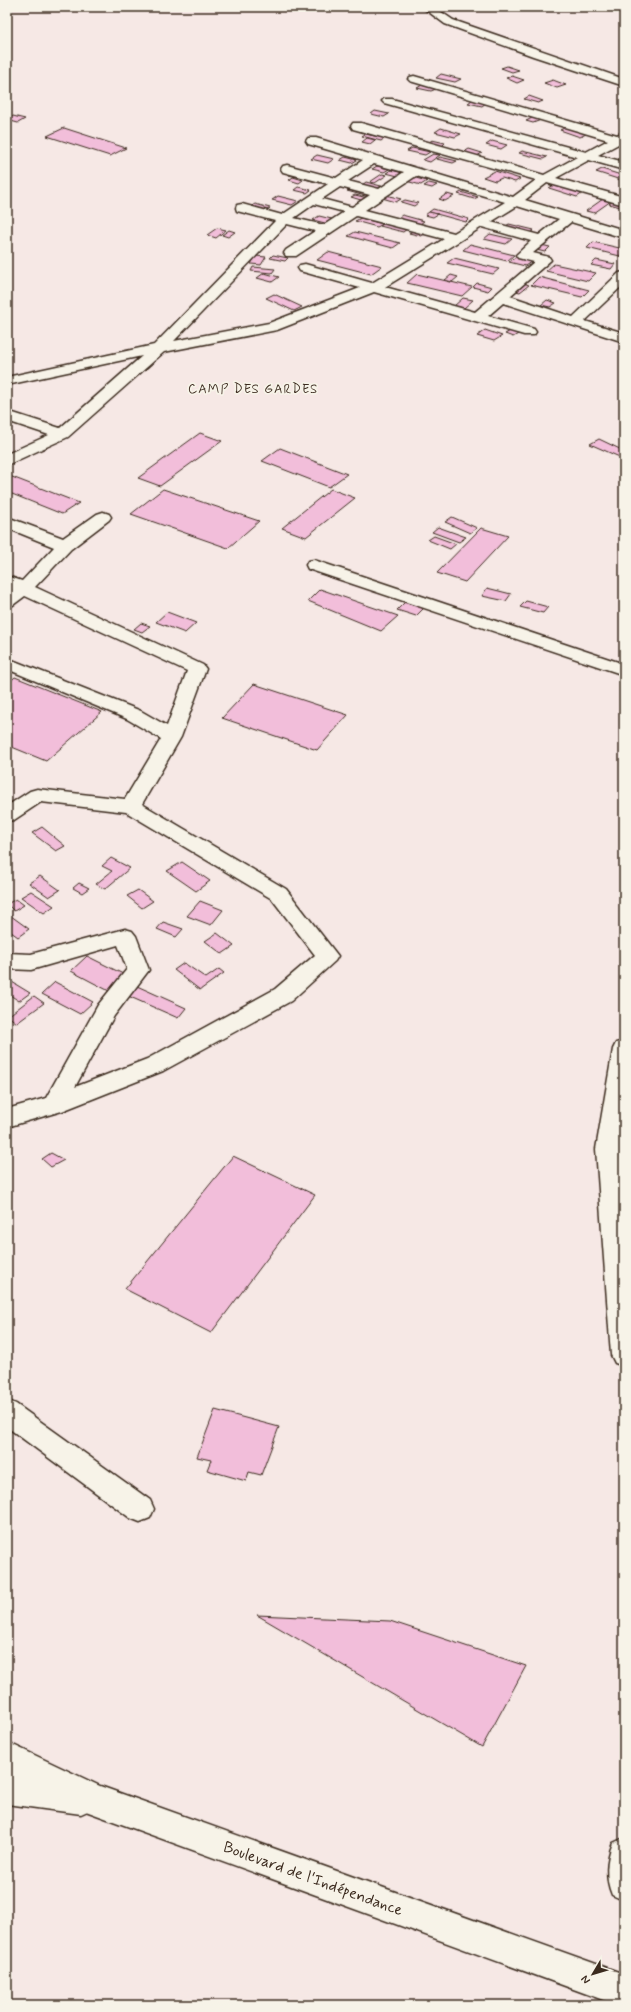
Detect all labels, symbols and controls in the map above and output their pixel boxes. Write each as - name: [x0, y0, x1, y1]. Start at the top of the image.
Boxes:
- district label: CAMP DES GARDES: [188, 381, 318, 398]
- street label: Boulevard de l'Indépendance: [220, 1837, 406, 1921]
- north arrow: [573, 1954, 613, 1994]
- text: N: [578, 1972, 594, 1987]

